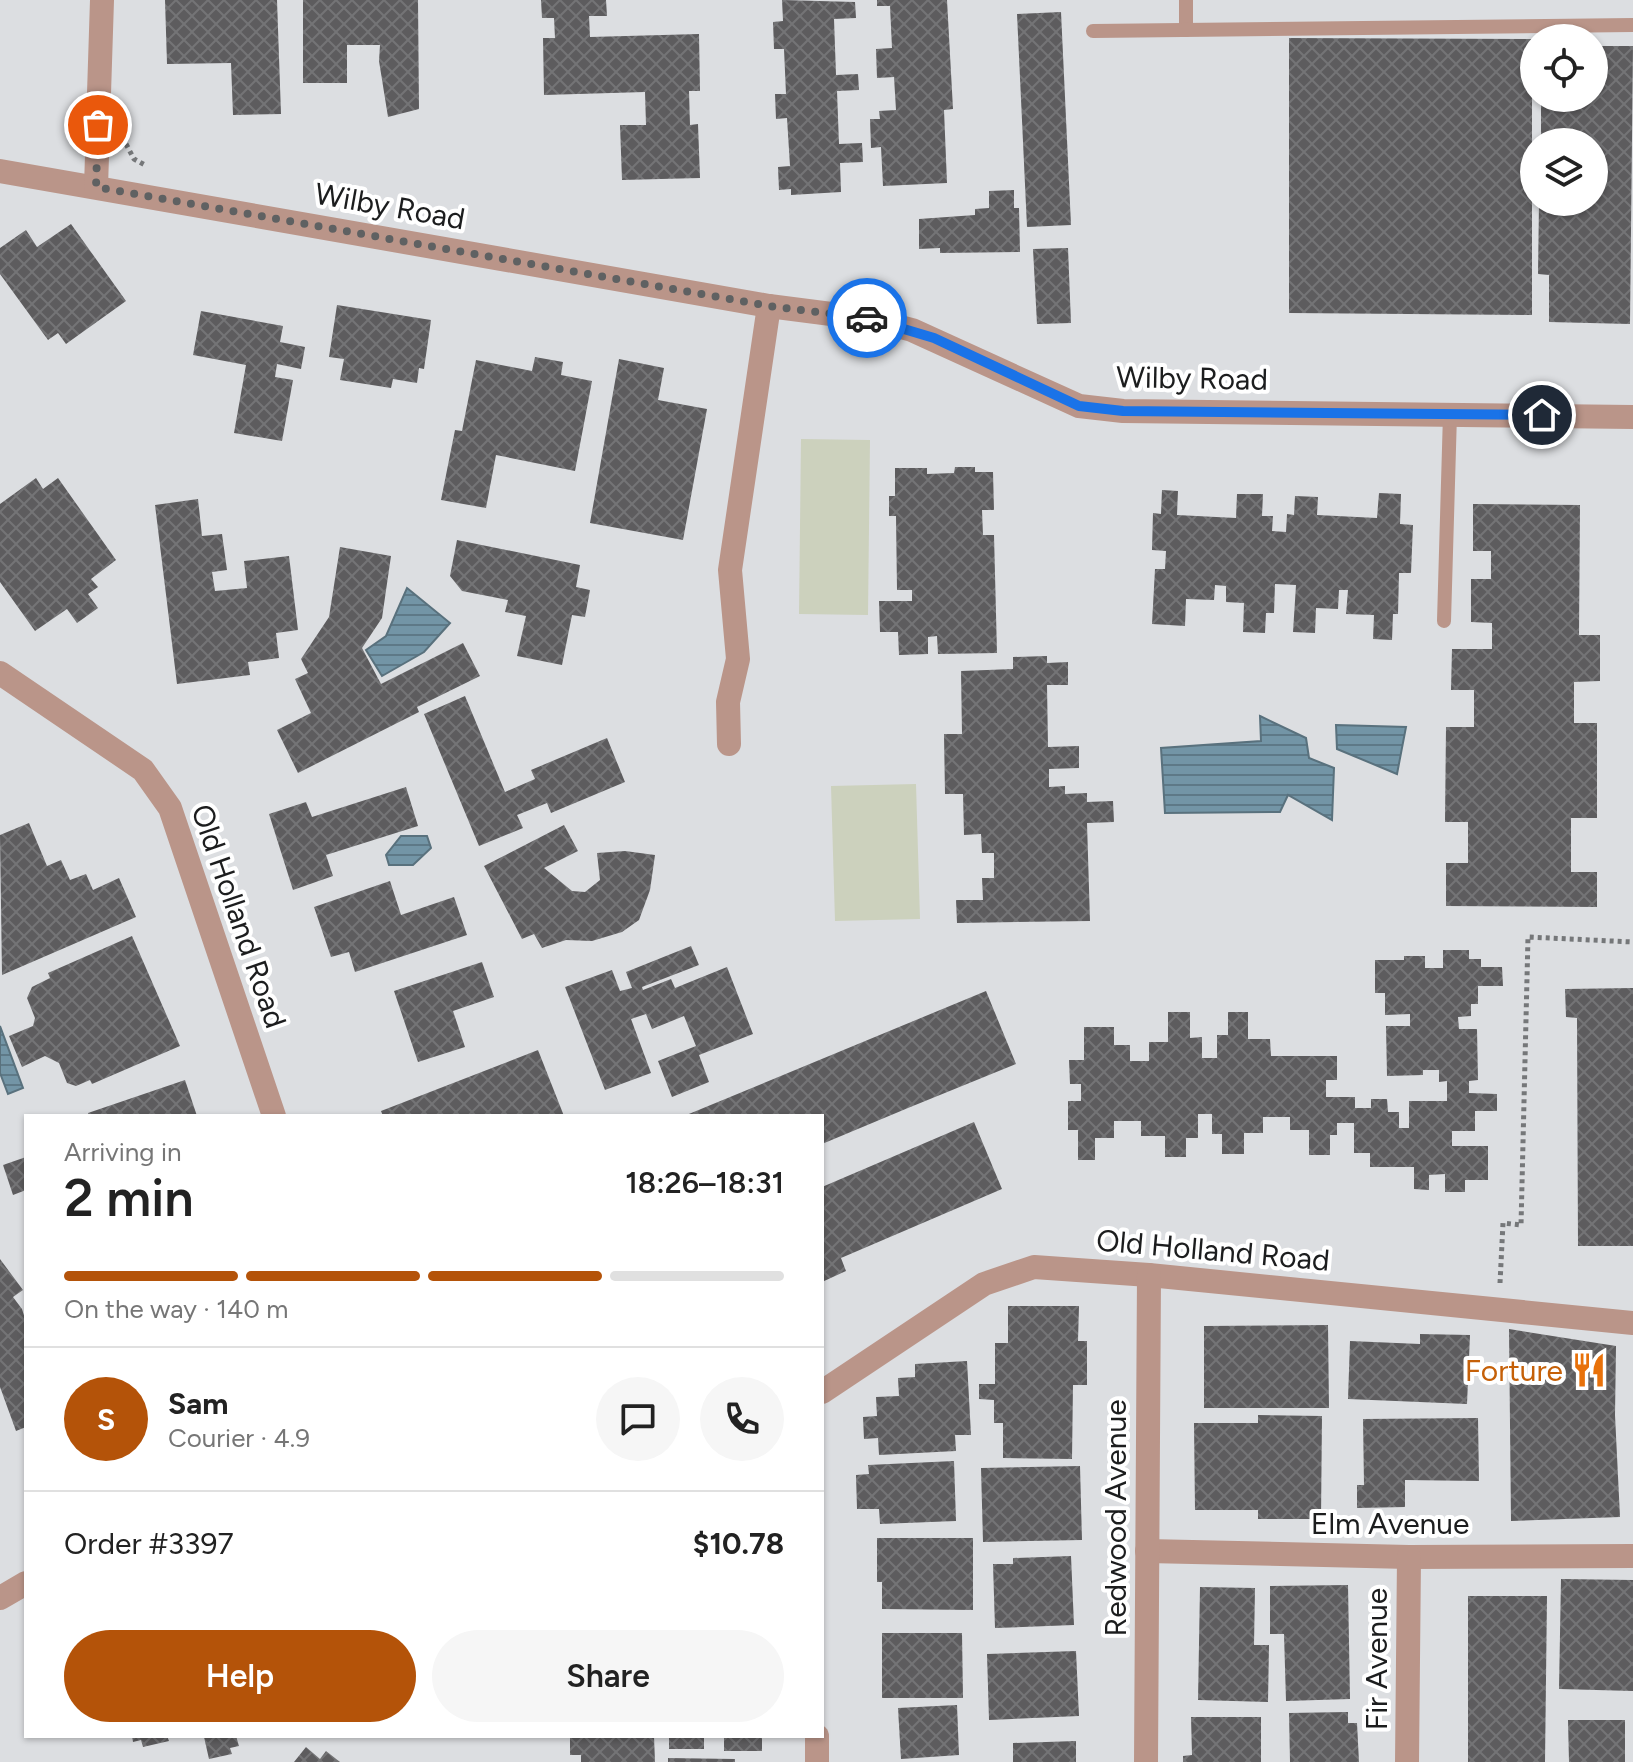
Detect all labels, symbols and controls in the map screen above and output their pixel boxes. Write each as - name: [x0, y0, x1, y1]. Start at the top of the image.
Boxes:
- map controls: [1520, 24, 1608, 216]
- button: locate: [1520, 24, 1608, 112]
- pin: [64, 91, 132, 159]
- icon: bag: [76, 103, 120, 147]
- button: layers: [1520, 128, 1608, 216]
- street label: Wilby Road: [312, 175, 468, 237]
- courier: [827, 278, 907, 358]
- icon: car: [845, 296, 889, 340]
- street label: Wilby Road: [1116, 358, 1268, 398]
- pin: [1508, 381, 1576, 449]
- icon: home: [1520, 393, 1564, 437]
- street label: Old Holland Road: [183, 799, 295, 1033]
- text: Arriving in: [64, 1136, 182, 1168]
- text: 18:26–18:31: [625, 1164, 784, 1201]
- text: 2 min: [64, 1167, 193, 1229]
- street label: Old Holland Road: [1095, 1221, 1331, 1279]
- text: On the way · 140 m: [64, 1293, 288, 1325]
- restaurant icon: Forture: [1570, 1351, 1608, 1389]
- place label: Forture: [1465, 1352, 1563, 1389]
- button: chat: [596, 1377, 680, 1461]
- button: phone: [700, 1377, 784, 1461]
- text: Sam: [168, 1385, 228, 1422]
- street label: Redwood Avenue: [1097, 1399, 1134, 1637]
- text: S: [97, 1401, 115, 1438]
- text: Courier · 4.9: [168, 1422, 310, 1454]
- street label: Elm Avenue: [1311, 1505, 1469, 1542]
- text: Order #3397: [64, 1525, 234, 1562]
- text: $10.78: [693, 1525, 784, 1562]
- street label: Fir Avenue: [1358, 1588, 1395, 1730]
- button: Help: [64, 1630, 416, 1722]
- button: Share: [432, 1630, 784, 1722]

